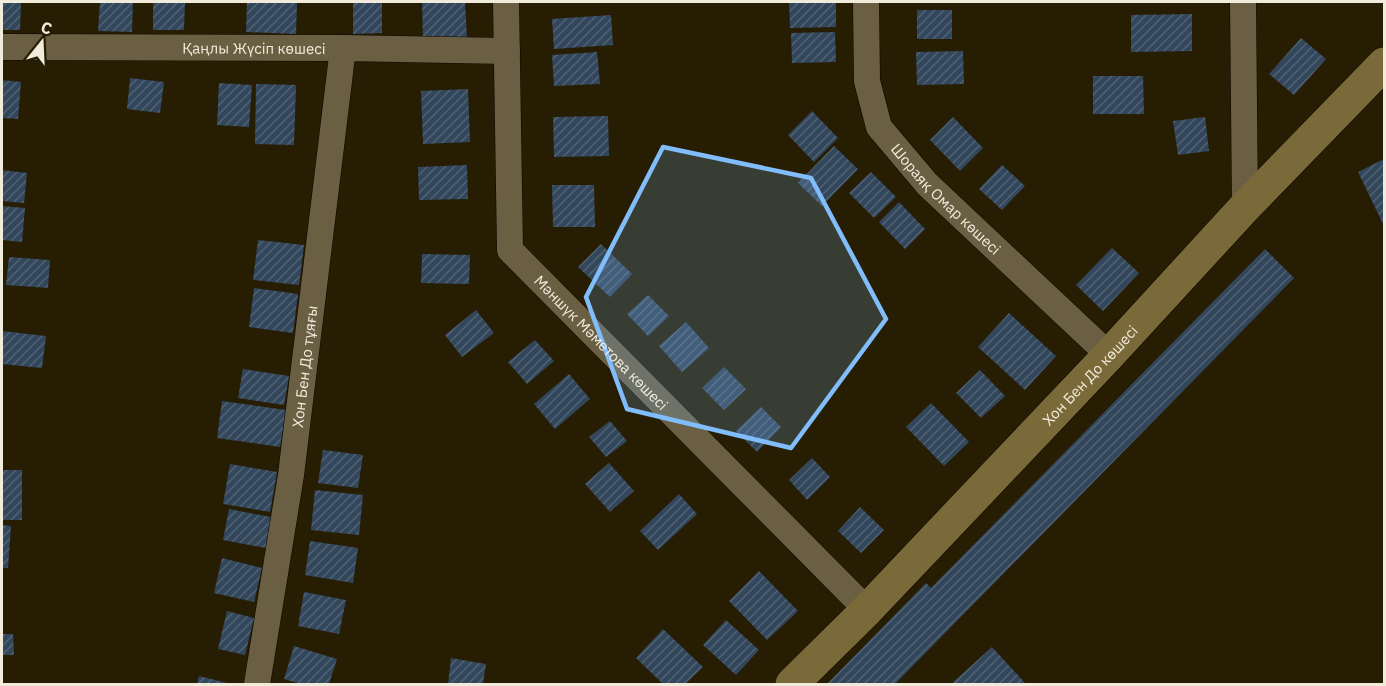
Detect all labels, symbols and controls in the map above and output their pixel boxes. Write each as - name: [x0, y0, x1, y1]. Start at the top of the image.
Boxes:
- north arrow: [12, 12, 72, 72]
- text: С: [39, 17, 55, 39]
- street label: Қаңлы Жүсіп көшесі: [182, 38, 326, 57]
- street label: Шораяқ Омар көшесі: [887, 139, 1005, 258]
- street label: Мәншүк Мәметова көшесі: [531, 271, 673, 414]
- street label: Хон Бен До тұяғы: [287, 304, 321, 429]
- street label: Хон Бен До көшесі: [1038, 321, 1141, 429]

